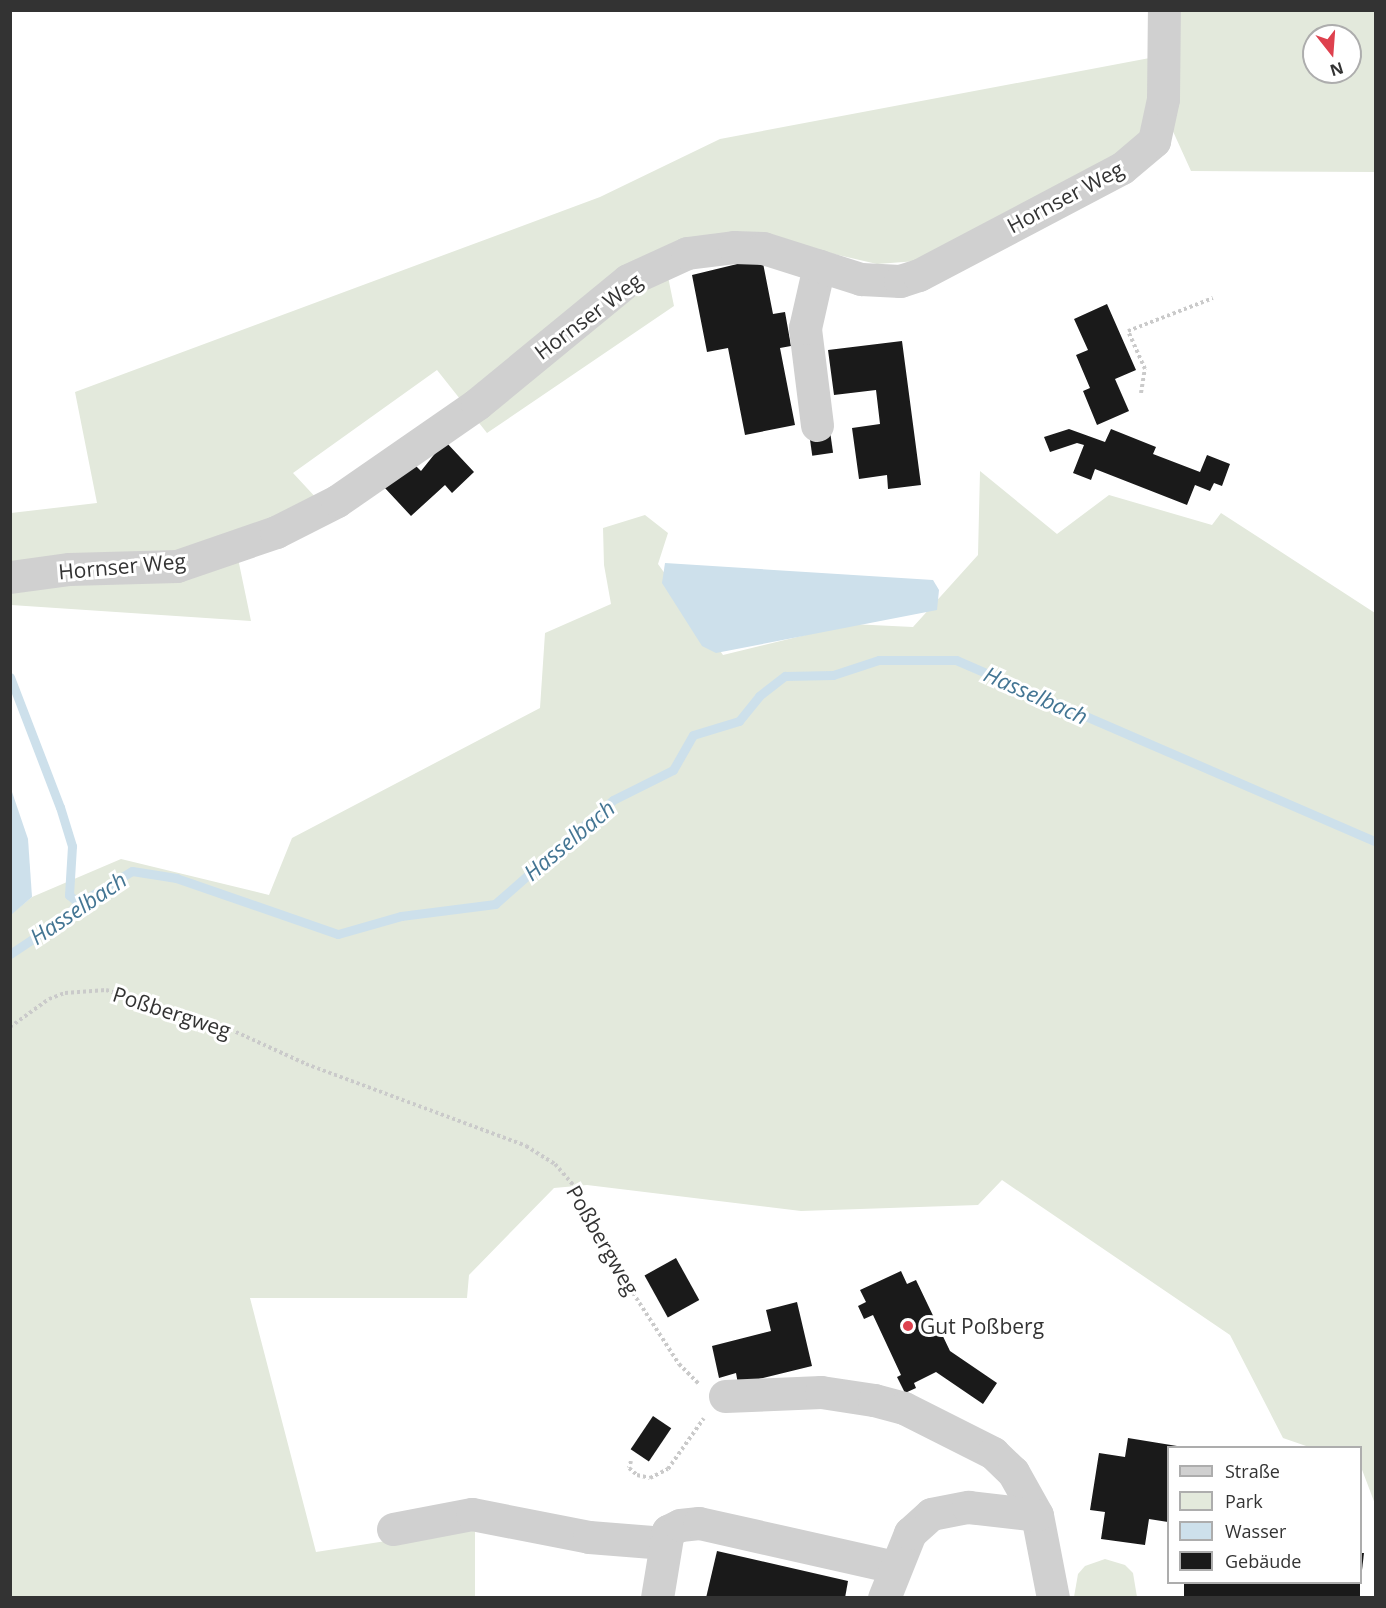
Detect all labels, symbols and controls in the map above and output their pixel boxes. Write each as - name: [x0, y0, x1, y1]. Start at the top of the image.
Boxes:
- north arrow: [1302, 24, 1362, 84]
- text: N: [1327, 57, 1346, 82]
- street label: Hornser Weg: [1003, 156, 1127, 238]
- street label: Hornser Weg: [529, 267, 647, 365]
- street label: Hornser Weg: [57, 548, 187, 584]
- water label: Hasselbach: [980, 660, 1092, 730]
- water label: Hasselbach: [518, 794, 620, 886]
- water label: Hasselbach: [25, 866, 131, 950]
- street label: Poßbergweg: [110, 981, 234, 1043]
- street label: Poßbergweg: [561, 1181, 645, 1299]
- place label: Gut Poßberg: [920, 1313, 1044, 1339]
- marker: Gut Poßberg: [901, 1319, 915, 1333]
- legend: [1167, 1446, 1362, 1584]
- text: Straße: [1225, 1459, 1280, 1483]
- text: Park: [1225, 1489, 1263, 1513]
- text: Wasser: [1225, 1519, 1286, 1543]
- text: Gebäude: [1225, 1549, 1301, 1573]

